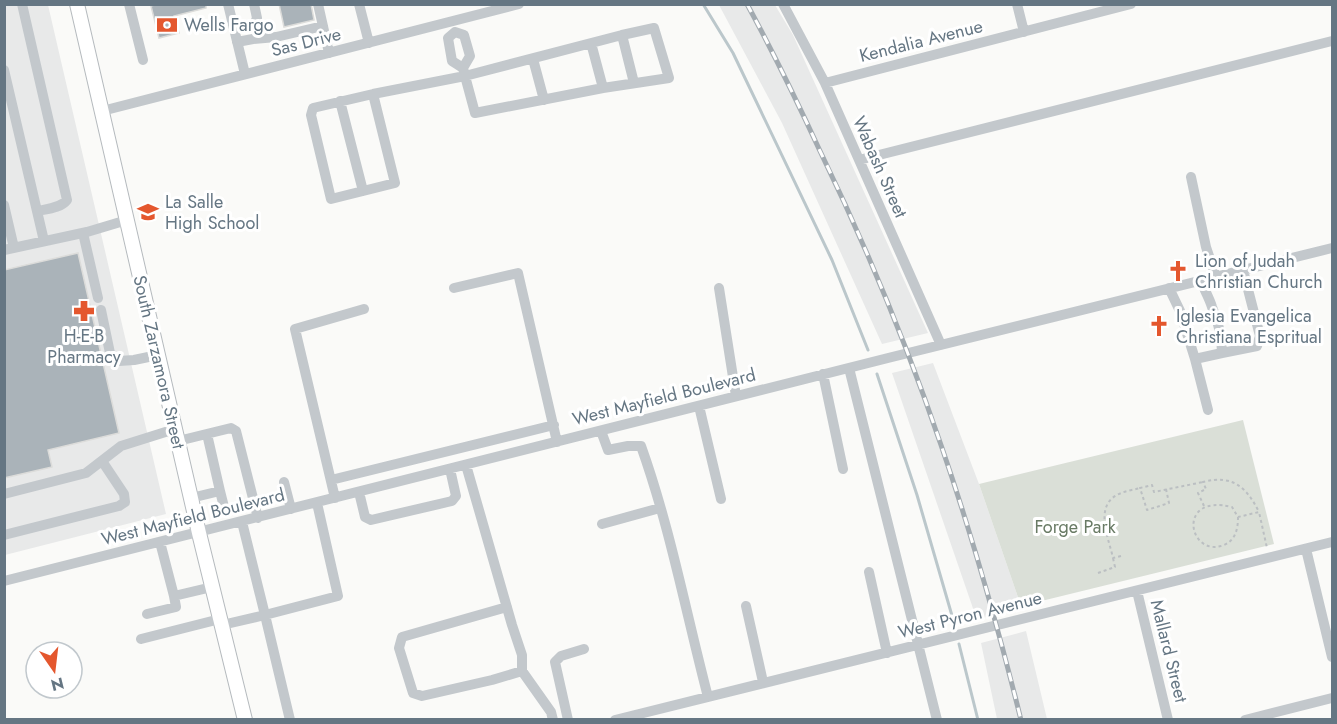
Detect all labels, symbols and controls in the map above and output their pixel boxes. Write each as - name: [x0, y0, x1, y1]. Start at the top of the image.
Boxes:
- place label: Wells Fargo: [184, 12, 274, 38]
- bank icon: Wells Fargo: [155, 13, 179, 37]
- street label: Kendalia Avenue: [857, 13, 985, 69]
- street label: Sas Drive: [268, 21, 344, 63]
- street label: Wabash Street: [846, 112, 914, 223]
- place label: La Salle High School: [165, 189, 259, 236]
- school or university icon: La Salle High School: [136, 200, 160, 224]
- place label: Lion of Judah Christian Church: [1195, 248, 1323, 295]
- church icon: Lion of Judah Christian Church: [1166, 259, 1190, 283]
- street label: South Zarzamora Street: [126, 273, 192, 452]
- pharmacy icon: H-E-B Pharmacy: [72, 299, 96, 323]
- place label: Iglesia Evangelica Christiana Espritual: [1176, 303, 1322, 350]
- church icon: Iglesia Evangelica Christiana Espritual: [1147, 314, 1171, 338]
- place label: H-E-B Pharmacy: [47, 323, 121, 370]
- street label: West Mayfield Boulevard: [570, 362, 758, 432]
- street label: West Mayfield Boulevard: [99, 482, 287, 552]
- park label: Forge Park: [1034, 514, 1116, 540]
- street label: West Pyron Avenue: [896, 585, 1044, 645]
- street label: Mallard Street: [1144, 597, 1194, 706]
- north arrow: [24, 640, 84, 700]
- text: N: [49, 671, 66, 697]

